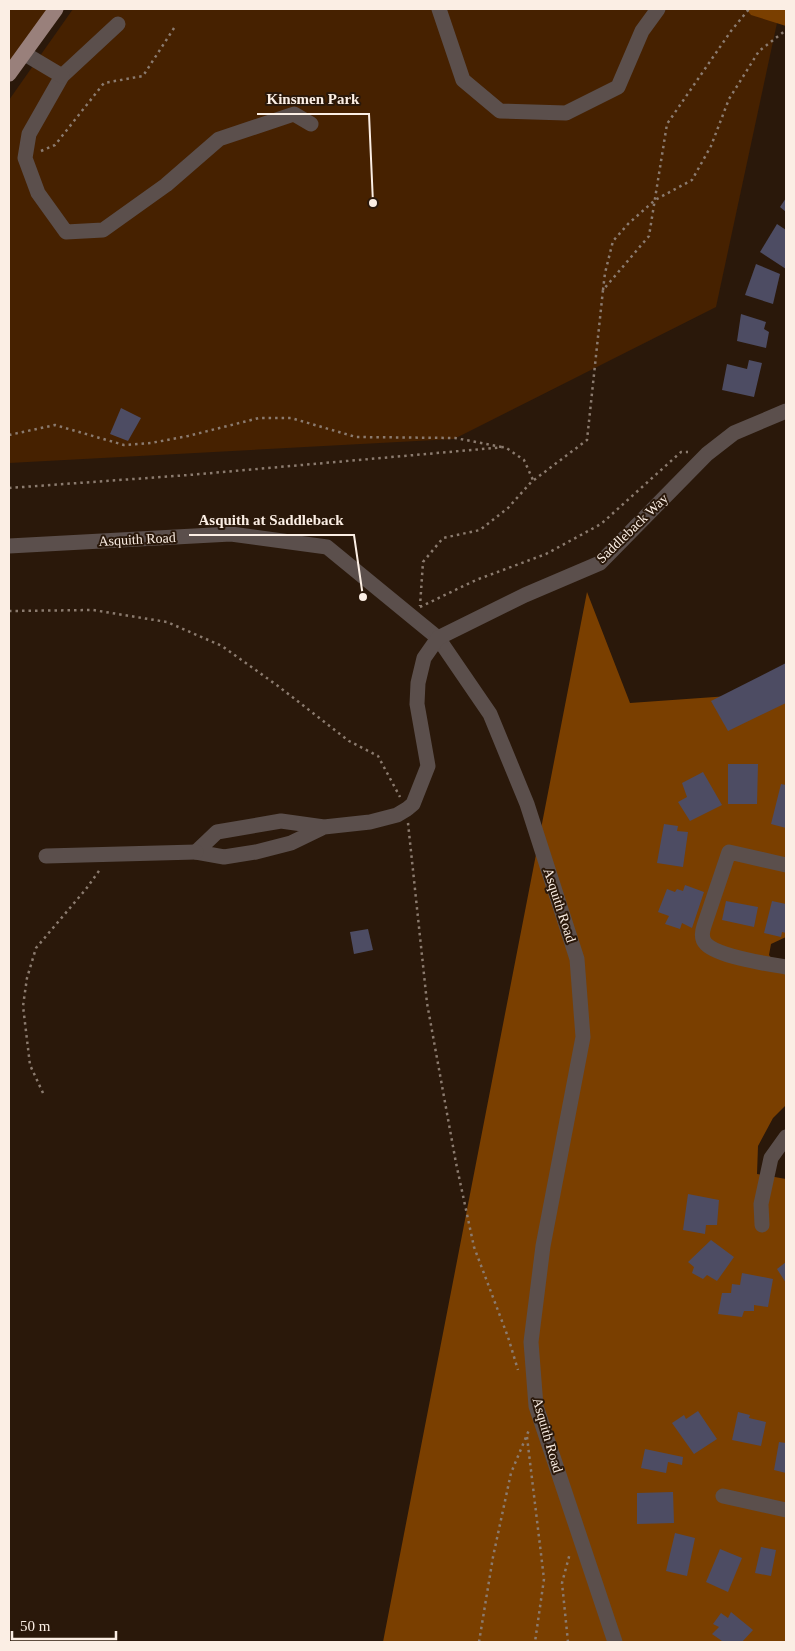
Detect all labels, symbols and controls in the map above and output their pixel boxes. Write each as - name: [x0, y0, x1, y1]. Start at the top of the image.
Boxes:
- callout: Kinsmen Park: [257, 84, 369, 114]
- text: Kinsmen Park: [267, 91, 360, 107]
- street label: Saddleback Way: [594, 491, 671, 566]
- callout: Asquith at Saddleback: [189, 505, 354, 535]
- text: Asquith at Saddleback: [198, 512, 344, 528]
- street label: Asquith Road: [98, 530, 176, 549]
- street label: Asquith Road: [540, 866, 579, 944]
- street label: Asquith Road: [530, 1396, 565, 1474]
- scale bar: [12, 1608, 116, 1640]
- text: 50 m: [20, 1618, 51, 1634]

